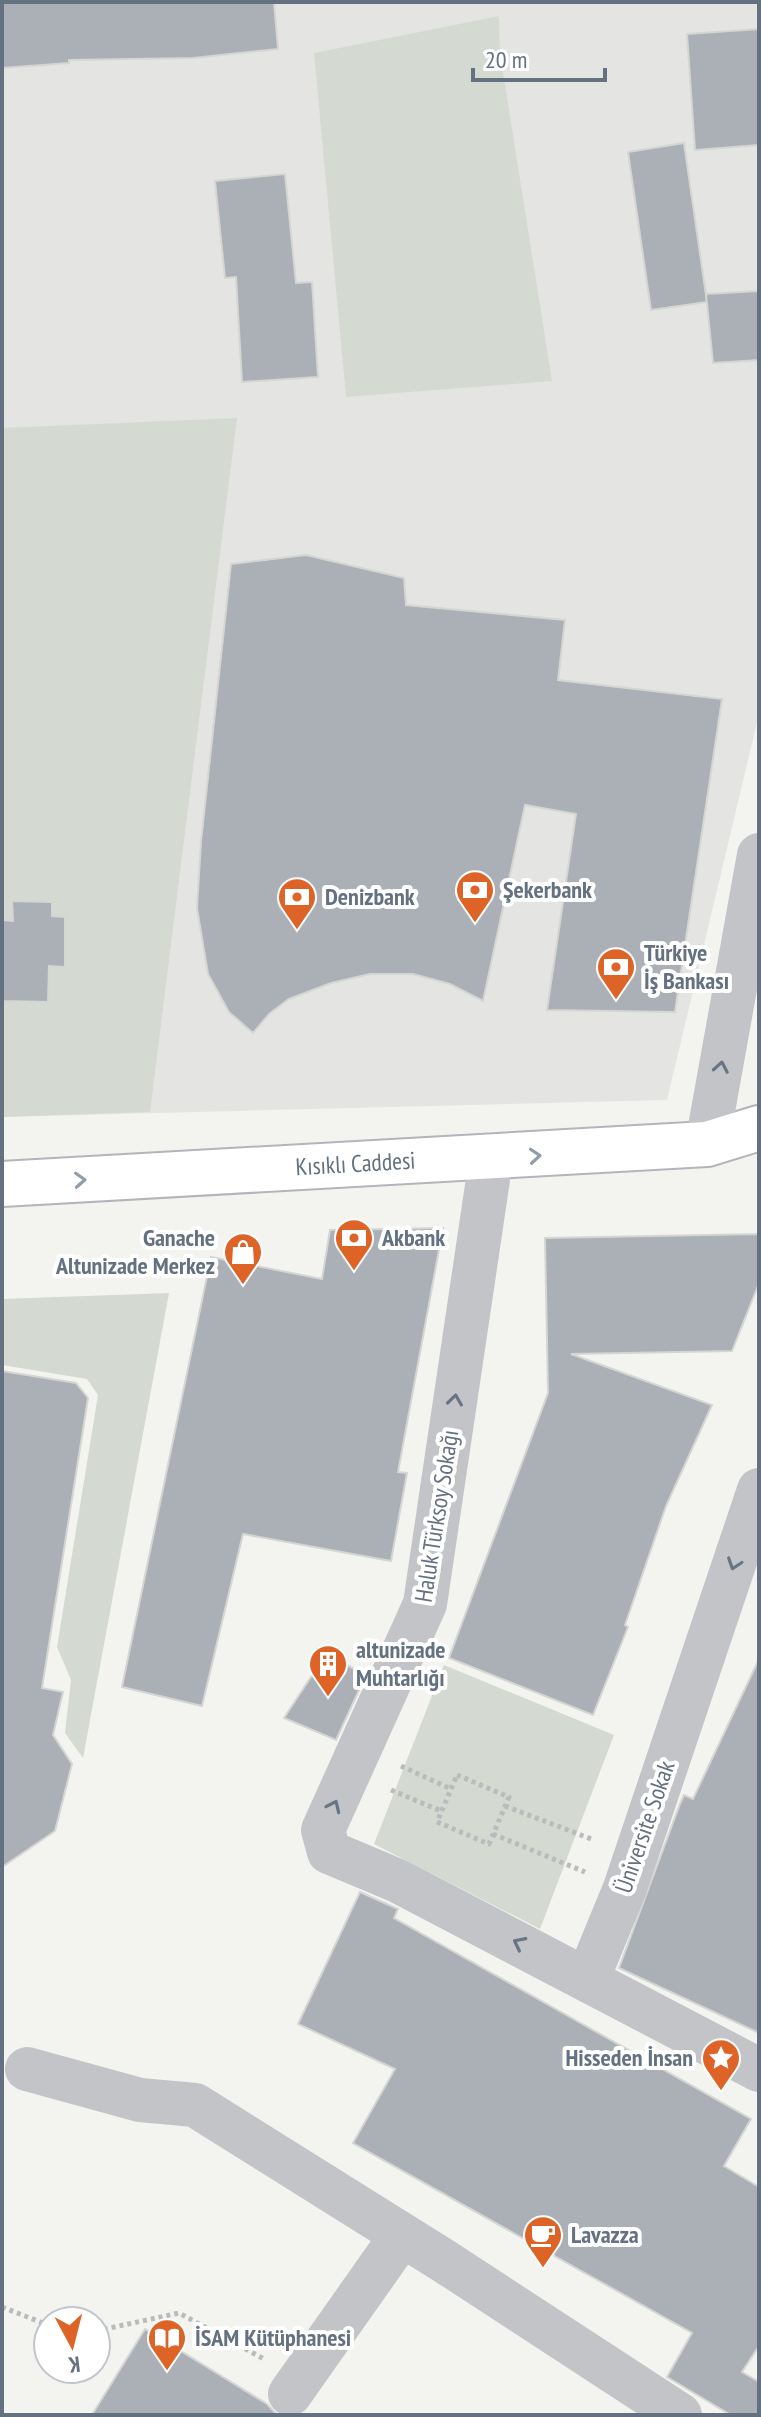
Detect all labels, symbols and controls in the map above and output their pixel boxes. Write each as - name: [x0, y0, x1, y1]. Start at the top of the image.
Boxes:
- scale bar: [473, 32, 605, 82]
- text: 20 m: [485, 44, 527, 75]
- bank icon: Şekerbank: [454, 869, 496, 924]
- place label: Şekerbank: [503, 874, 592, 905]
- bank icon: Denizbank: [276, 876, 318, 931]
- place label: Denizbank: [325, 881, 415, 912]
- place label: Türkiye İş Bankası: [644, 937, 729, 996]
- bank icon: Türkiye İş Bankası: [595, 946, 637, 1001]
- one-way arrow: [712, 1061, 729, 1074]
- street label: Kısıklı Caddesi: [295, 1145, 416, 1182]
- one-way arrow: [529, 1148, 542, 1165]
- one-way arrow: [74, 1171, 87, 1188]
- bank icon: Akbank: [333, 1217, 375, 1272]
- place label: Ganache Altunizade Merkez: [55, 1222, 215, 1281]
- place label: Akbank: [381, 1222, 445, 1253]
- shop icon: Ganache Altunizade Merkez: [222, 1231, 264, 1286]
- one-way arrow: [446, 1393, 463, 1407]
- street label: Haluk Türksoy Sokağı: [408, 1428, 465, 1604]
- one-way arrow: [727, 1557, 743, 1571]
- place label: altunizade Muhtarlığı: [356, 1634, 446, 1693]
- building icon: altunizade Muhtarlığı: [307, 1643, 349, 1698]
- street label: Üniversite Sokak: [607, 1756, 682, 1897]
- one-way arrow: [324, 1800, 340, 1814]
- one-way arrow: [512, 1937, 527, 1952]
- place icon: Hisseden İnsan: [700, 2037, 742, 2092]
- place label: Hisseden İnsan: [566, 2042, 693, 2073]
- cafe icon: Lavazza: [522, 2214, 564, 2269]
- place label: Lavazza: [571, 2219, 639, 2250]
- north arrow: [32, 2305, 112, 2385]
- library icon: İSAM Kütüphanesi: [146, 2317, 188, 2372]
- place label: İSAM Kütüphanesi: [195, 2322, 351, 2353]
- text: K: [66, 2350, 82, 2380]

